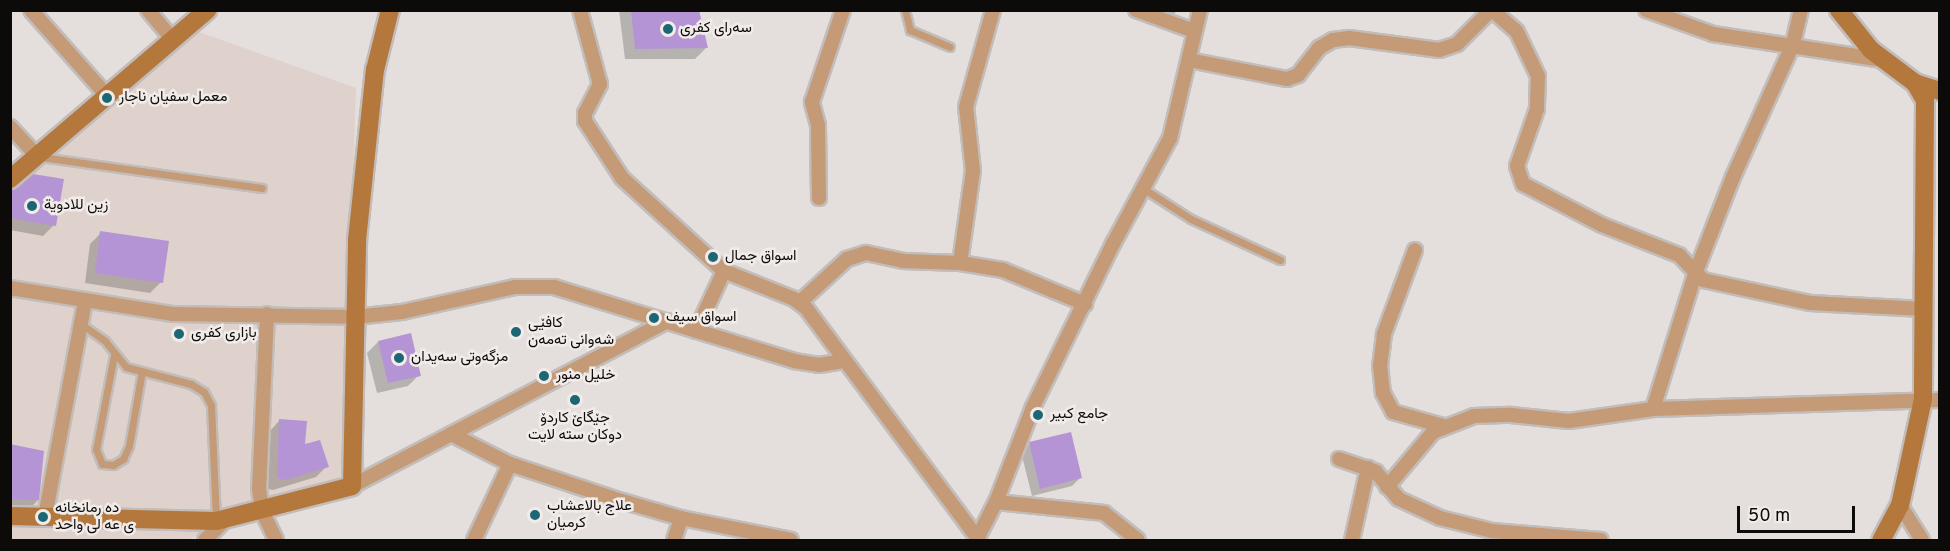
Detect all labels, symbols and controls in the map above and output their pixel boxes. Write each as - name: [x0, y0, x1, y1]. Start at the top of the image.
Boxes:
- place label: سەرای کفری: [680, 20, 752, 38]
- marker: سەرای کفری: [661, 22, 675, 36]
- place label: معمل سفيان ناجار: [119, 89, 227, 107]
- marker: معمل سفيان ناجار: [100, 91, 114, 105]
- place label: زین للادویة: [44, 197, 108, 215]
- marker: زین للادویة: [25, 199, 39, 213]
- place label: اسواق جمال: [725, 248, 797, 266]
- marker: اسواق جمال: [706, 250, 720, 264]
- place label: اسواق سيف: [666, 309, 737, 327]
- marker: اسواق سيف: [647, 311, 661, 325]
- place label: کافێی شەوانی تەمەن: [528, 314, 614, 349]
- place label: بازاری کفری: [191, 325, 257, 343]
- marker: کافێی شەوانی تەمەن: [509, 325, 523, 339]
- marker: بازاری کفری: [172, 327, 186, 341]
- place label: مزگەوتی سەیدان: [411, 349, 508, 367]
- marker: مزگەوتی سەیدان: [392, 351, 406, 365]
- place label: خلیل منور: [556, 367, 615, 385]
- marker: خلیل منور: [537, 369, 551, 383]
- marker: جێگاێ کاردۆ دوکان ستە لایت: [568, 393, 582, 407]
- place label: جامع كبير: [1050, 406, 1108, 424]
- marker: جامع كبير: [1031, 408, 1045, 422]
- place label: جێگاێ کاردۆ دوکان ستە لایت: [528, 409, 622, 444]
- scale bar: [1740, 494, 1858, 532]
- place label: علاج بالاعشاب كرميان: [547, 497, 632, 532]
- place label: ده رمانخانه ى عه لى واحد: [55, 499, 134, 534]
- text: 50 m: [1748, 505, 1790, 528]
- marker: علاج بالاعشاب كرميان: [528, 508, 542, 522]
- marker: ده رمانخانه ى عه لى واحد: [36, 510, 50, 524]

